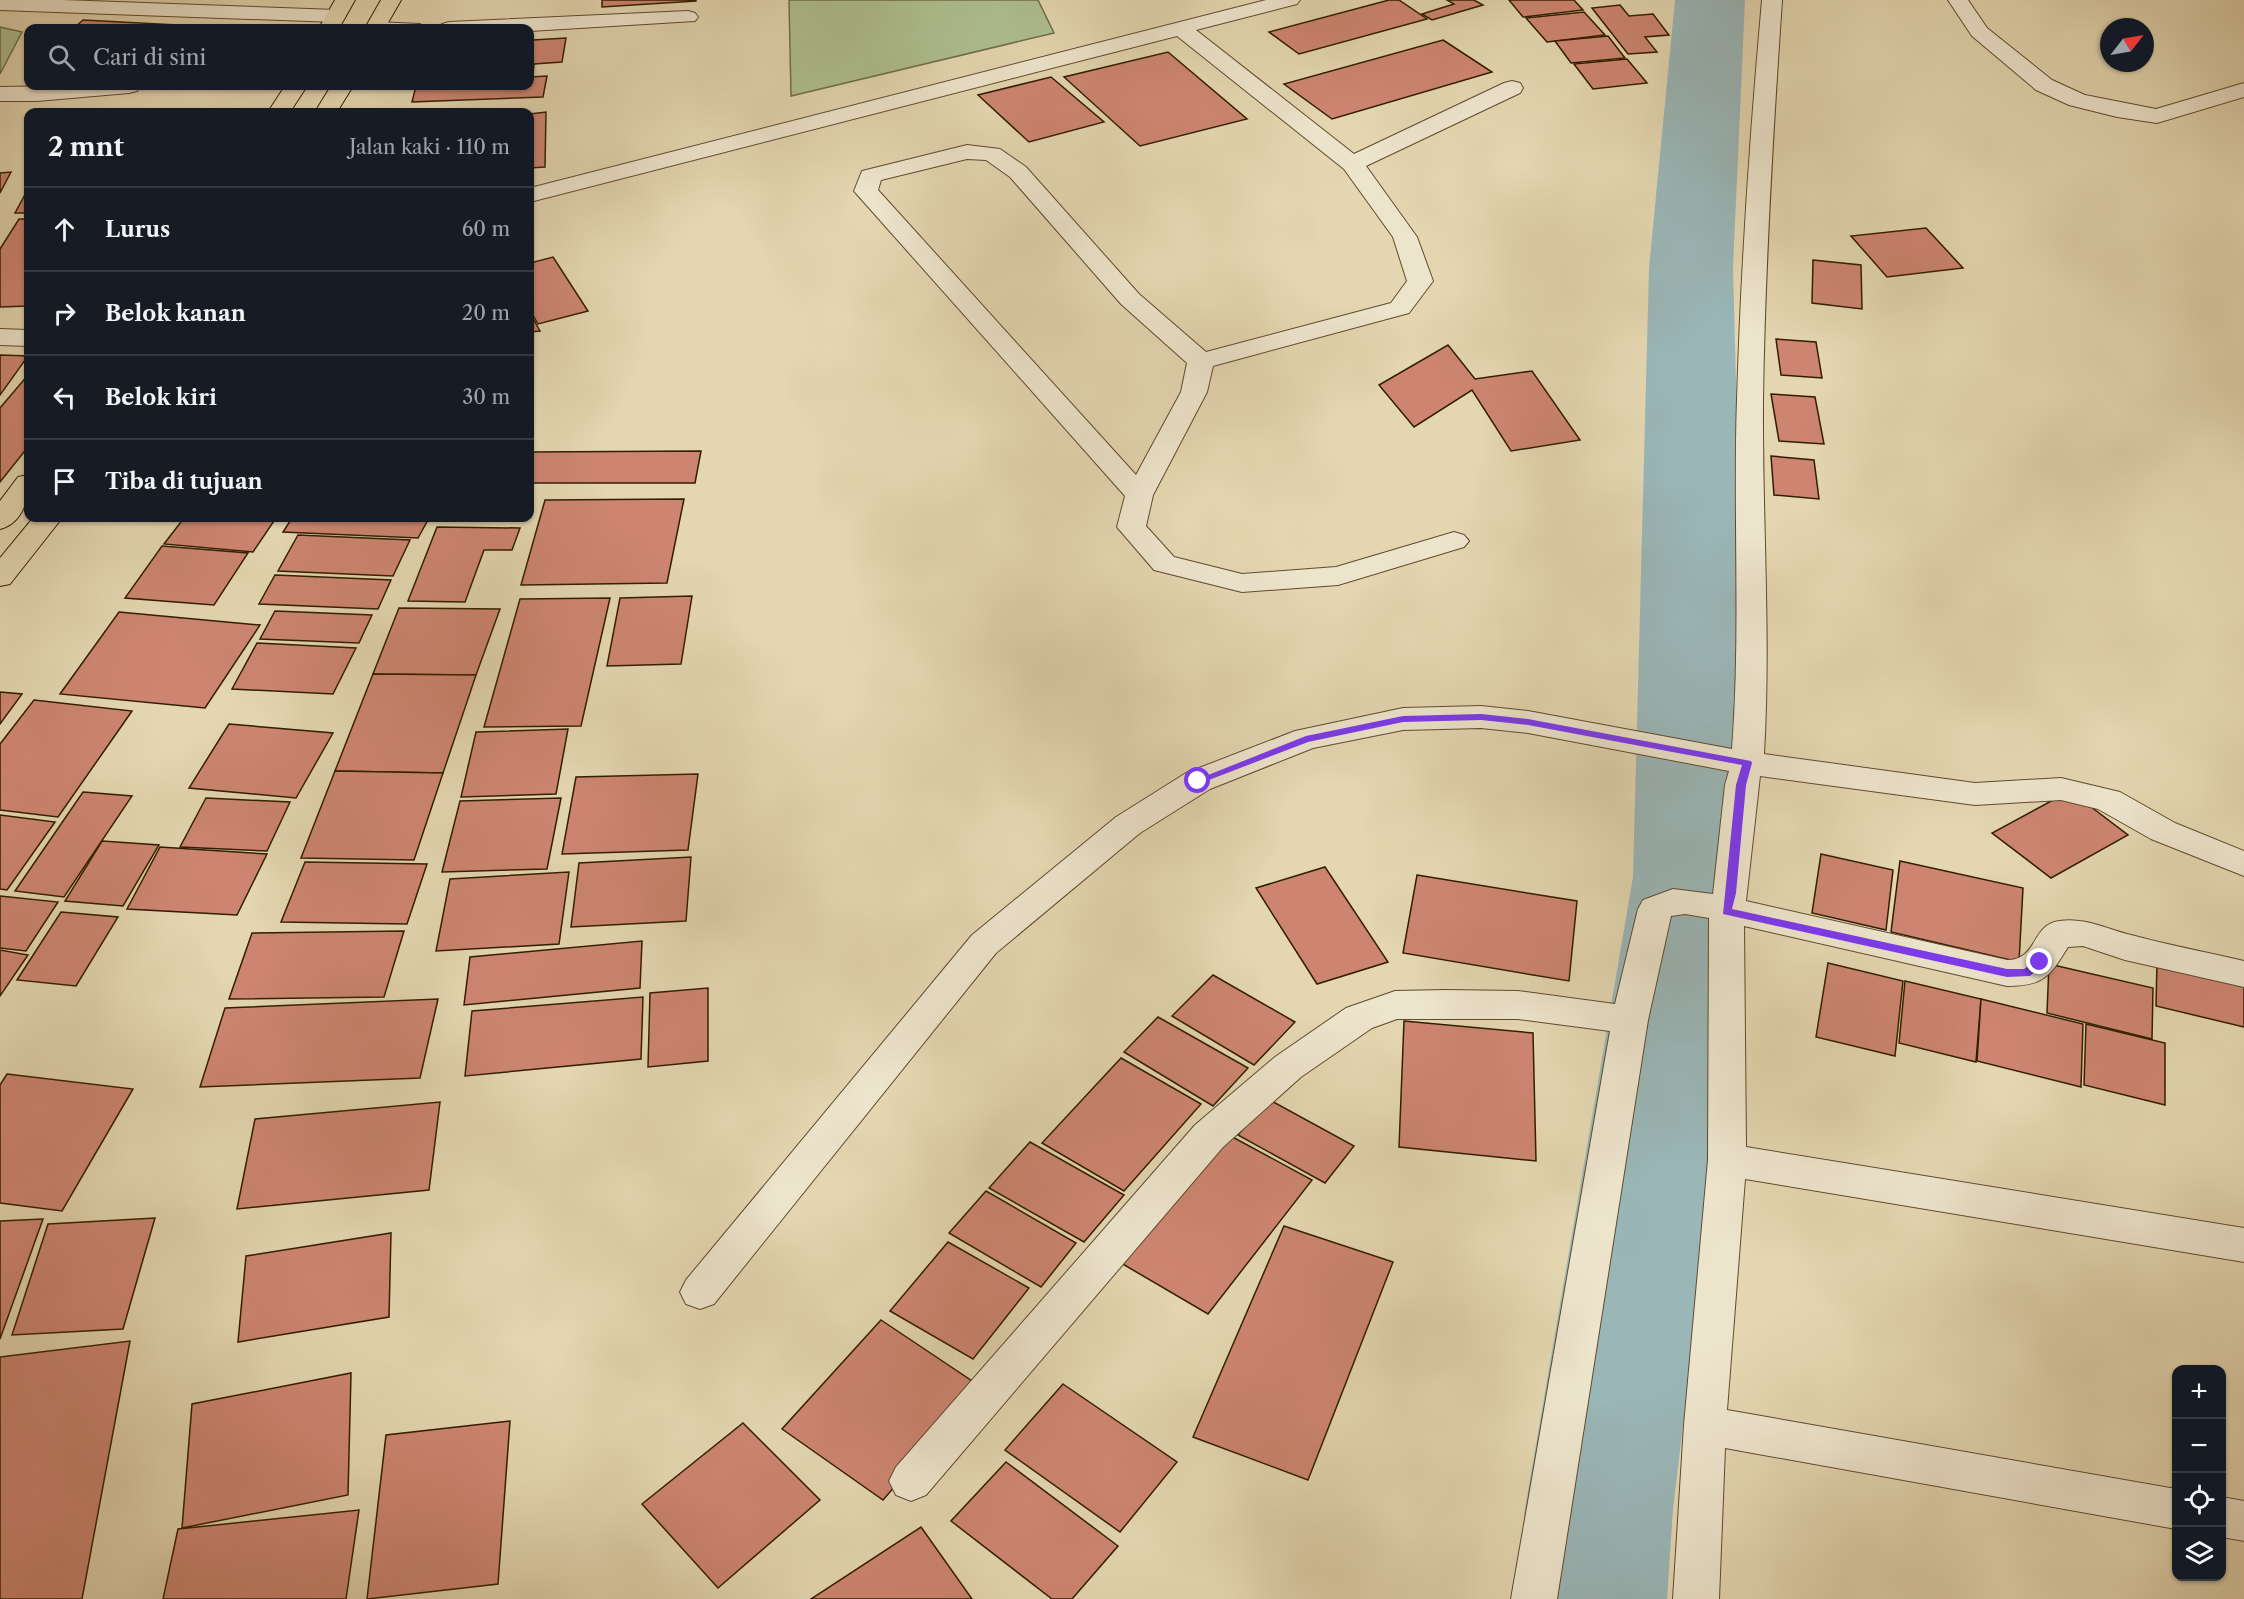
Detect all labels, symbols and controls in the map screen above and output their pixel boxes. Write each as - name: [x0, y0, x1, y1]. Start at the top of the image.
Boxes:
- north arrow: [2100, 18, 2154, 72]
- search box: [24, 24, 534, 90]
- icon: search: [45, 41, 78, 74]
- text: Cari di sini: [93, 44, 206, 71]
- text: 2 mnt: [48, 131, 124, 163]
- text: Jalan kaki · 110 m: [349, 135, 510, 159]
- icon: ahead: [48, 213, 81, 246]
- text: Lurus: [105, 216, 170, 243]
- text: 60 m: [462, 217, 510, 241]
- icon: right: [48, 297, 81, 330]
- text: Belok kanan: [105, 300, 246, 327]
- text: 20 m: [462, 301, 510, 325]
- icon: left: [48, 381, 81, 414]
- text: Belok kiri: [105, 384, 217, 411]
- text: 30 m: [462, 385, 510, 409]
- icon: arrive: [48, 465, 81, 498]
- text: Tiba di tujuan: [105, 468, 263, 495]
- route start: [1184, 767, 1210, 793]
- route end: [2026, 948, 2052, 974]
- map controls: [2172, 1365, 2226, 1581]
- button: +: [2172, 1365, 2226, 1419]
- button: −: [2172, 1419, 2226, 1473]
- button: locate: [2172, 1473, 2226, 1527]
- button: layers: [2172, 1527, 2226, 1581]

